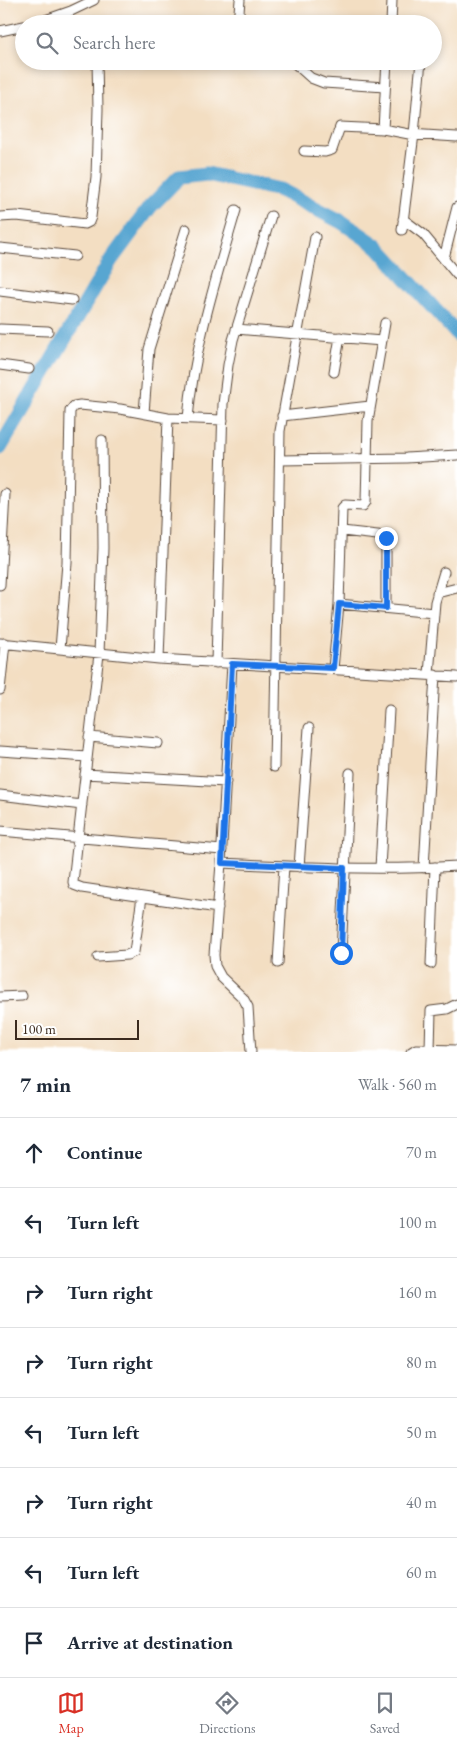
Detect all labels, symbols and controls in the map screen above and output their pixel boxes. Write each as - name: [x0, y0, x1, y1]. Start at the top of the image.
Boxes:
- search box: [15, 15, 442, 70]
- icon: search: [33, 29, 61, 57]
- text: Search here: [73, 30, 155, 55]
- route end: [375, 527, 398, 550]
- route start: [330, 942, 353, 965]
- scale bar: [15, 1017, 139, 1040]
- text: 100 m: [22, 1020, 56, 1038]
- text: 7 min: [20, 1071, 71, 1098]
- text: Walk · 560 m: [358, 1074, 437, 1095]
- icon: ahead: [20, 1139, 48, 1167]
- text: Continue: [67, 1140, 142, 1165]
- text: 70 m: [406, 1142, 437, 1163]
- icon: left: [20, 1209, 48, 1237]
- text: Turn left: [67, 1210, 139, 1235]
- text: 100 m: [398, 1212, 437, 1233]
- icon: right: [20, 1279, 48, 1307]
- text: Turn right: [67, 1280, 153, 1305]
- text: 160 m: [398, 1282, 437, 1303]
- icon: right: [20, 1349, 48, 1377]
- text: Turn right: [67, 1350, 153, 1375]
- text: 80 m: [406, 1352, 437, 1373]
- icon: left: [20, 1419, 48, 1447]
- text: Turn left: [67, 1420, 139, 1445]
- text: 50 m: [406, 1422, 437, 1443]
- icon: right: [20, 1489, 48, 1517]
- text: Turn right: [67, 1490, 153, 1515]
- text: 40 m: [406, 1492, 437, 1513]
- icon: left: [20, 1559, 48, 1587]
- text: Turn left: [67, 1560, 139, 1585]
- text: 60 m: [406, 1562, 437, 1583]
- icon: arrive: [20, 1629, 48, 1657]
- text: Arrive at destination: [67, 1630, 233, 1655]
- tab: Map: [57, 1689, 85, 1737]
- tab: Directions: [199, 1689, 256, 1737]
- tab: Saved: [370, 1689, 400, 1737]

